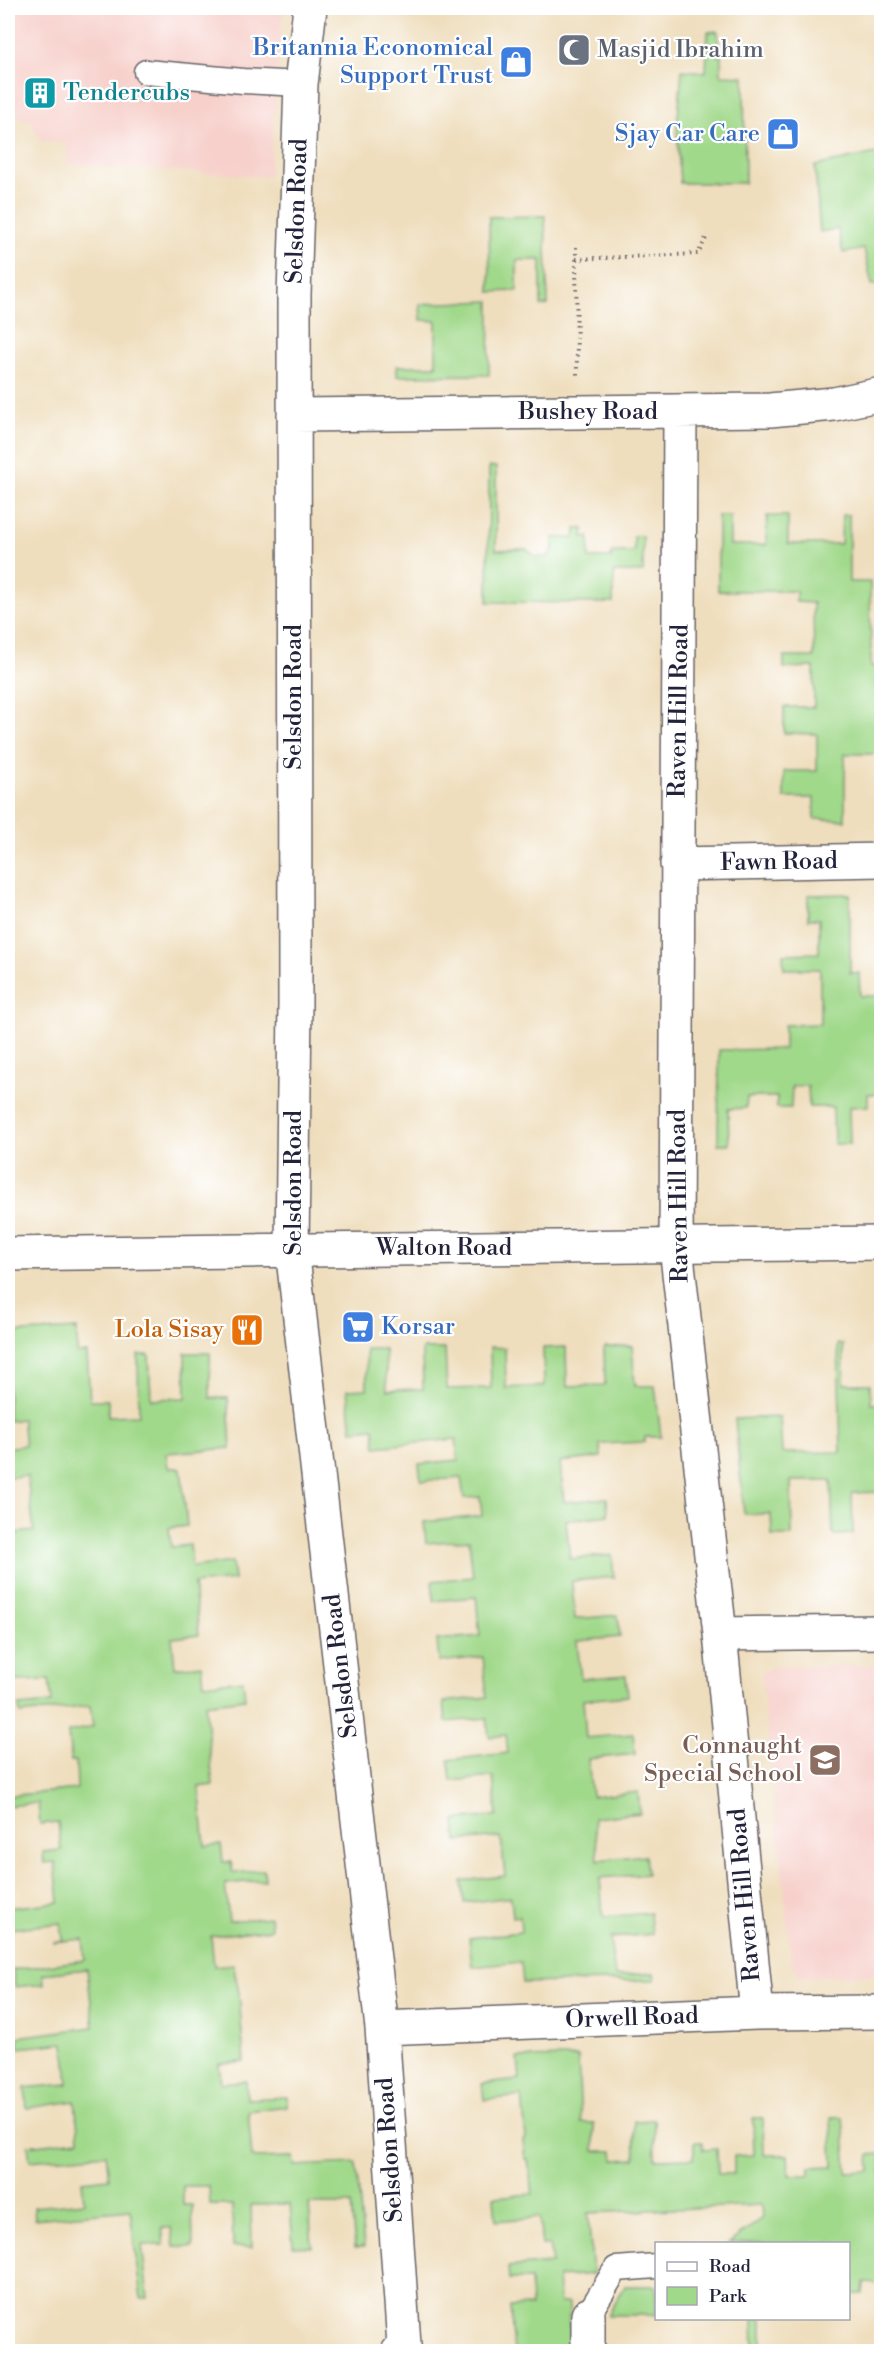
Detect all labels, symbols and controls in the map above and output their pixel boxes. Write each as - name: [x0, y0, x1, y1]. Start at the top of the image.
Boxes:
- mosque icon: Masjid Ibrahim: [556, 32, 592, 68]
- place label: Britannia Economical Support Trust: [252, 33, 494, 91]
- place label: Masjid Ibrahim: [597, 35, 764, 65]
- shop icon: Britannia Economical Support Trust: [498, 44, 534, 80]
- building icon: Tendercubs: [22, 75, 58, 111]
- place label: Tendercubs: [63, 78, 190, 108]
- shop icon: Sjay Car Care: [765, 116, 801, 152]
- place label: Sjay Car Care: [615, 119, 760, 149]
- street label: Selsdon Road: [279, 137, 315, 284]
- street label: Bushey Road: [517, 397, 658, 427]
- street label: Raven Hill Road: [662, 623, 696, 798]
- street label: Selsdon Road: [279, 624, 309, 770]
- street label: Fawn Road: [720, 846, 838, 878]
- street label: Raven Hill Road: [662, 1108, 696, 1283]
- street label: Selsdon Road: [279, 1110, 309, 1256]
- street label: Walton Road: [375, 1233, 512, 1263]
- supermarket icon: Korsar: [340, 1309, 376, 1345]
- restaurant icon: Lola Sisay: [229, 1312, 265, 1348]
- place label: Korsar: [381, 1312, 455, 1342]
- place label: Lola Sisay: [115, 1315, 224, 1345]
- street label: Selsdon Road: [317, 1592, 365, 1740]
- place label: Connaught Special School: [644, 1731, 803, 1789]
- school or university icon: Connaught Special School: [807, 1742, 843, 1778]
- street label: Raven Hill Road: [722, 1807, 768, 1983]
- street label: Orwell Road: [565, 2001, 700, 2035]
- street label: Selsdon Road: [370, 2076, 410, 2224]
- legend: [655, 2242, 850, 2320]
- text: Road: [709, 2255, 752, 2278]
- text: Park: [709, 2285, 748, 2308]

